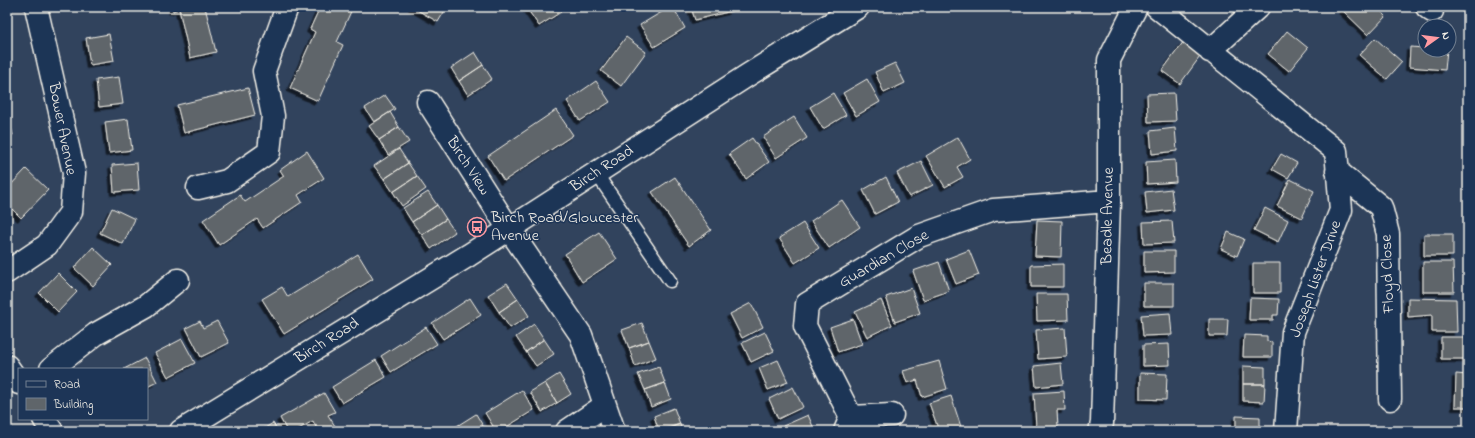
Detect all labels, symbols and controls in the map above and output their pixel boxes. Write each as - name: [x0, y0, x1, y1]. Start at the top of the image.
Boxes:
- north arrow: [1417, 18, 1457, 58]
- text: N: [1437, 30, 1454, 41]
- street label: Bower Avenue: [41, 80, 83, 178]
- street label: Birch View: [439, 131, 496, 200]
- street label: Birch Road: [564, 139, 639, 199]
- street label: Beadle Avenue: [1095, 166, 1121, 266]
- place label: Birch Road/Gloucester Avenue: [490, 206, 638, 248]
- bus stop icon: Birch Road/Gloucester Avenue: [466, 216, 488, 238]
- street label: Joseph Lister Drive: [1284, 216, 1349, 341]
- street label: Guardian Close: [835, 223, 934, 294]
- street label: Floyd Close: [1375, 233, 1401, 315]
- street label: Birch Road: [289, 312, 364, 371]
- legend: [18, 368, 148, 420]
- text: Road: [54, 376, 80, 394]
- text: Building: [53, 396, 93, 415]

